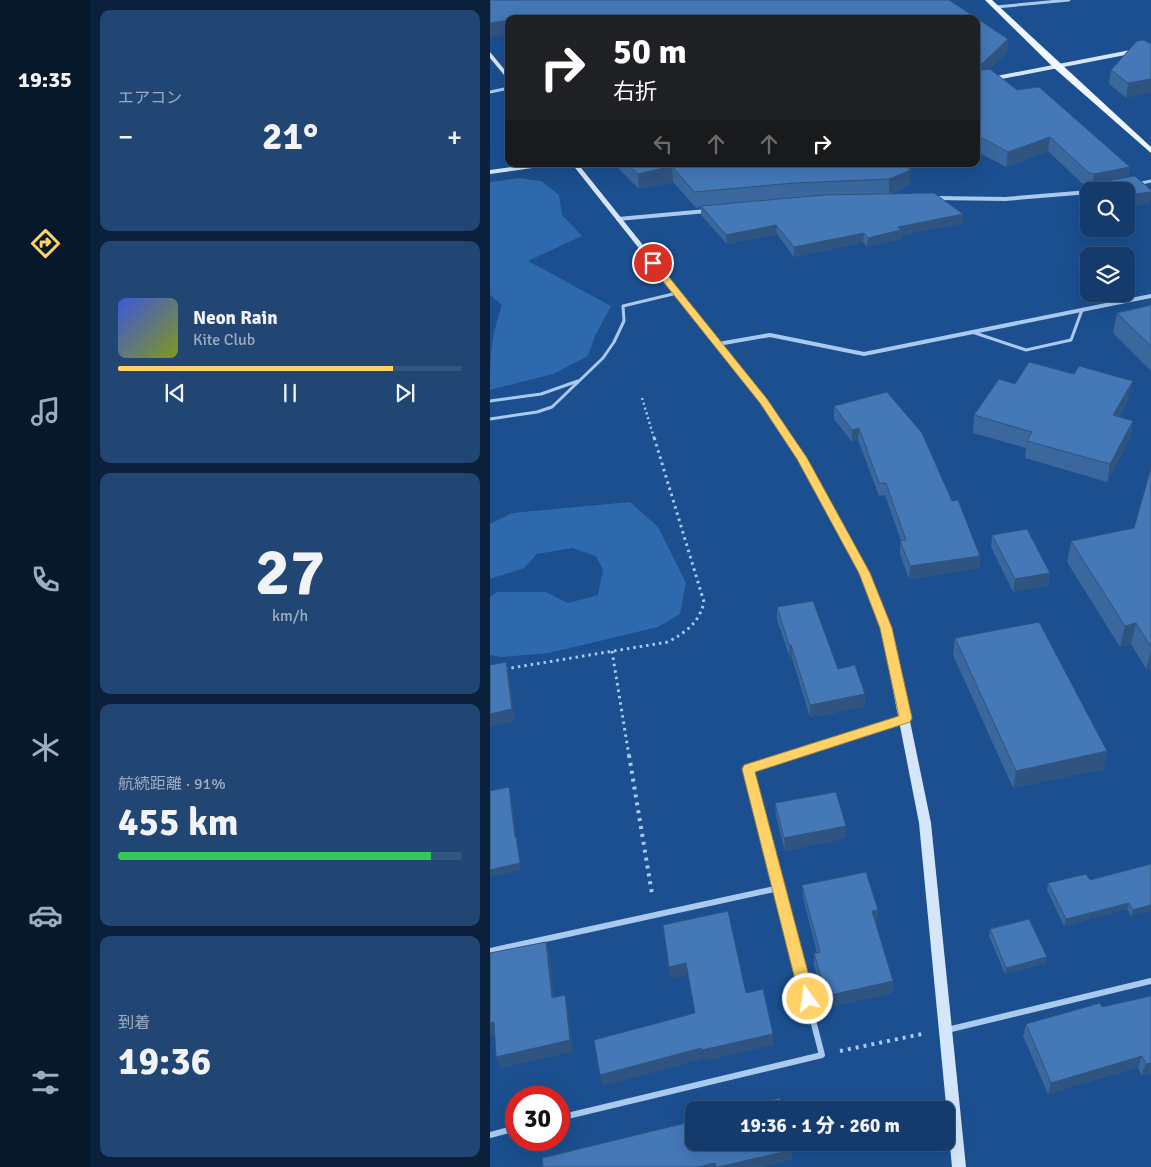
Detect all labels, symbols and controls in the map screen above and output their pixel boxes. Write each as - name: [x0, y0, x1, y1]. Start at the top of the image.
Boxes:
- text: 50 m: [613, 30, 687, 73]
- icon: right: [530, 35, 595, 100]
- text: 19:35: [18, 66, 72, 93]
- text: 右折: [613, 78, 657, 105]
- text: エアコン: [118, 88, 182, 108]
- text: 21°: [262, 113, 318, 160]
- text: −: [118, 120, 133, 154]
- text: +: [447, 120, 462, 154]
- icon: left: [649, 130, 677, 158]
- icon: ahead: [702, 130, 730, 158]
- icon: ahead: [755, 130, 783, 158]
- icon: right: [808, 130, 836, 158]
- map controls: [1080, 182, 1135, 302]
- button: search: [1080, 182, 1135, 237]
- icon: directions: [28, 226, 63, 261]
- pin: [632, 242, 674, 284]
- button: layers: [1080, 247, 1135, 302]
- icon: arrive: [639, 249, 667, 277]
- text: Neon Rain: [193, 306, 278, 330]
- text: Kite Club: [193, 330, 255, 350]
- icon: previous: [161, 379, 189, 407]
- icon: pause: [276, 379, 304, 407]
- icon: next: [391, 379, 419, 407]
- icon: music: [28, 394, 63, 429]
- text: 27: [255, 533, 325, 613]
- icon: phone: [28, 562, 63, 597]
- text: km/h: [272, 606, 308, 626]
- icon: climate: [28, 730, 63, 765]
- text: 航続距離 · 91%: [118, 774, 226, 794]
- text: 455 km: [118, 799, 239, 846]
- icon: car: [28, 898, 63, 933]
- position arrow: [781, 972, 833, 1024]
- text: 到着: [118, 1013, 150, 1033]
- text: 19:36: [118, 1038, 211, 1085]
- icon: filters: [28, 1065, 63, 1100]
- speed limit sign: 30: [505, 1086, 570, 1151]
- text: 19:36 · 1 分 · 260 m: [740, 1114, 900, 1138]

